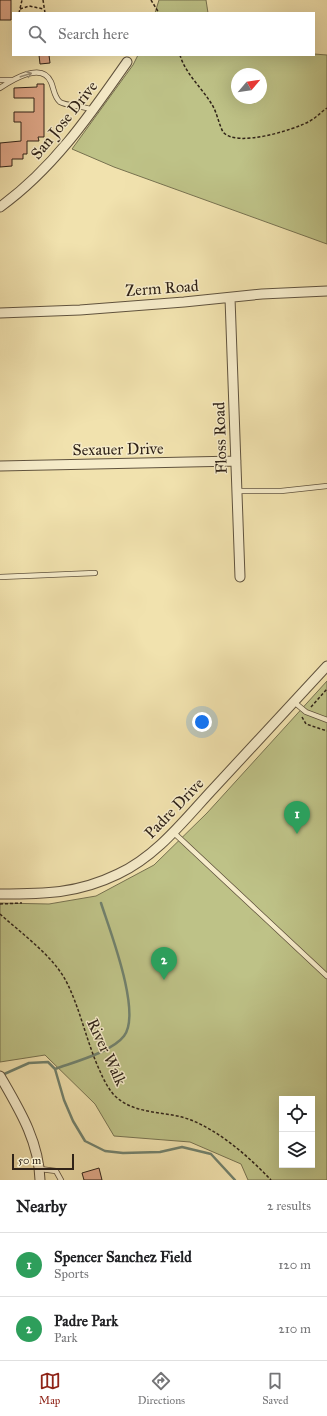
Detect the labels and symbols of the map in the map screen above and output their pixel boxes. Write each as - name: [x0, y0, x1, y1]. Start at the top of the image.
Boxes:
- north arrow: [231, 68, 267, 104]
- one-way arrow: [19, 71, 32, 78]
- street label: San Jose Drive: [27, 77, 102, 164]
- street label: Zerm Road: [125, 276, 199, 300]
- street label: Floss Road: [209, 402, 231, 474]
- street label: Sexauer Drive: [72, 439, 164, 459]
- your location: [192, 712, 212, 732]
- street label: Padre Drive: [141, 774, 208, 842]
- pin: 1: [284, 801, 310, 834]
- pin: 2: [151, 947, 177, 980]
- street label: River Walk: [83, 1015, 131, 1089]
- scale bar: [12, 1152, 74, 1171]

